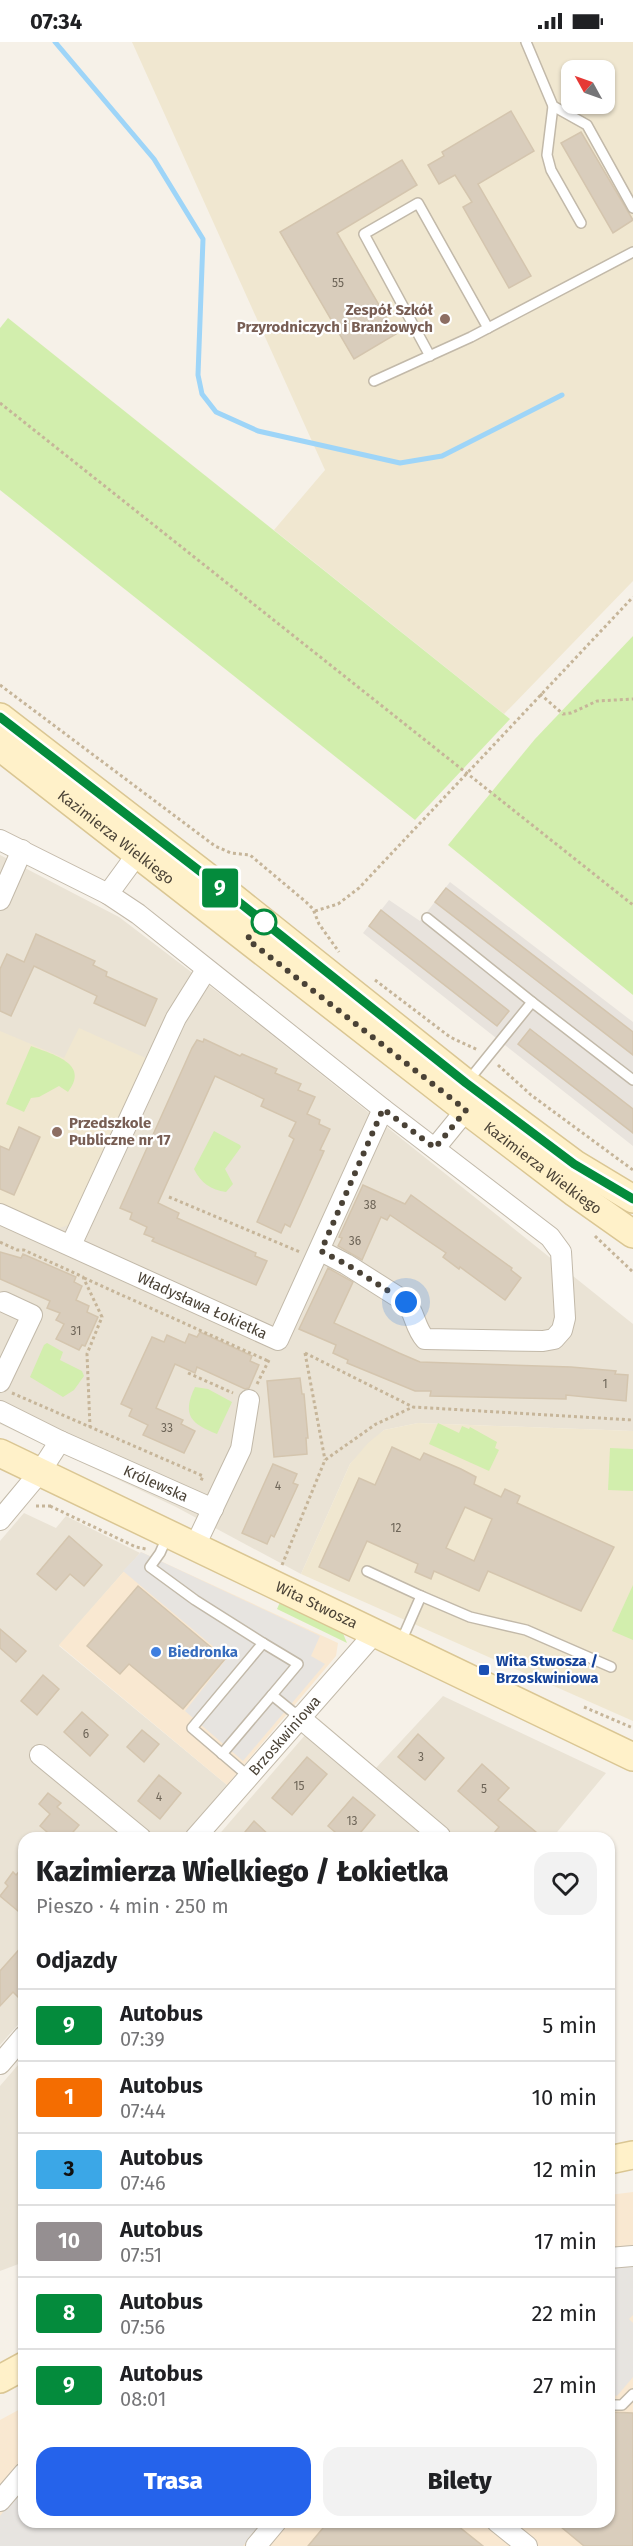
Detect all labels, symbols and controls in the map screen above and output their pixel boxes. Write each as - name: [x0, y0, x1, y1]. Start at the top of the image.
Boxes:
- text: 07:34: [30, 8, 82, 35]
- north arrow: [561, 60, 615, 114]
- map controls: [561, 60, 615, 114]
- house number: 55: [332, 276, 344, 290]
- place label: Zespół Szkół Przyrodniczych i Branżowych: [237, 301, 434, 336]
- marker: Zespół Szkół Przyrodniczych i Branżowych: [438, 312, 452, 326]
- street label: Kazimierza Wielkiego: [54, 786, 178, 888]
- line badge: 9: [200, 868, 240, 908]
- text: 9: [214, 875, 226, 901]
- unlabelled marker: [251, 909, 277, 935]
- place label: Przedszkole Publiczne nr 17: [69, 1114, 171, 1149]
- street label: Kazimierza Wielkiego: [480, 1118, 605, 1218]
- marker: Przedszkole Publiczne nr 17: [50, 1125, 64, 1139]
- house number: 38: [364, 1198, 377, 1212]
- house number: 36: [349, 1234, 361, 1248]
- street label: Władysława Łokietka: [134, 1268, 270, 1343]
- your location: [391, 1287, 421, 1317]
- house number: 31: [71, 1324, 81, 1338]
- house number: 1: [602, 1377, 608, 1391]
- house number: 33: [161, 1421, 173, 1435]
- street label: Królewska: [121, 1461, 191, 1506]
- house number: 4: [275, 1479, 282, 1493]
- house number: 12: [390, 1521, 402, 1535]
- street label: Wita Stwosza: [272, 1578, 360, 1632]
- place label: Biedronka: [168, 1643, 238, 1661]
- marker: Biedronka: [149, 1645, 163, 1659]
- place label: Wita Stwosza / Brzoskwiniowa: [496, 1652, 599, 1687]
- marker: Wita Stwosza / Brzoskwiniowa: [477, 1663, 491, 1677]
- street label: Brzoskwiniowa: [245, 1692, 325, 1779]
- house number: 6: [83, 1727, 89, 1741]
- house number: 3: [418, 1750, 424, 1764]
- house number: 15: [293, 1779, 305, 1793]
- house number: 5: [481, 1782, 487, 1796]
- house number: 4: [156, 1790, 163, 1804]
- house number: 13: [346, 1814, 358, 1828]
- button: heart: [534, 1852, 597, 1915]
- text: Kazimierza Wielkiego / Łokietka: [36, 1855, 449, 1888]
- text: Pieszo · 4 min · 250 m: [36, 1894, 229, 1918]
- text: Odjazdy: [36, 1947, 117, 1974]
- text: Autobus: [120, 2000, 203, 2027]
- text: 9: [63, 2012, 75, 2038]
- text: 5 min: [542, 2012, 597, 2039]
- text: 07:39: [120, 2027, 165, 2051]
- text: Autobus: [120, 2072, 203, 2099]
- text: 1: [64, 2084, 74, 2110]
- text: 10 min: [531, 2084, 597, 2111]
- text: 07:44: [120, 2099, 166, 2123]
- text: Autobus: [120, 2144, 203, 2171]
- text: 3: [64, 2156, 74, 2182]
- text: 12 min: [533, 2156, 597, 2183]
- text: 07:46: [120, 2171, 166, 2195]
- text: Autobus: [120, 2216, 203, 2243]
- text: 10: [58, 2228, 80, 2254]
- text: 17 min: [534, 2228, 597, 2255]
- text: 07:51: [120, 2243, 162, 2267]
- text: Autobus: [120, 2288, 203, 2315]
- text: 8: [63, 2300, 75, 2326]
- text: 22 min: [531, 2300, 597, 2327]
- text: 07:56: [120, 2315, 165, 2339]
- text: Autobus: [120, 2360, 203, 2387]
- text: 9: [63, 2372, 75, 2398]
- text: 27 min: [533, 2372, 597, 2399]
- text: 08:01: [120, 2387, 166, 2411]
- button: Trasa: [36, 2447, 311, 2516]
- button: Bilety: [323, 2447, 597, 2516]

